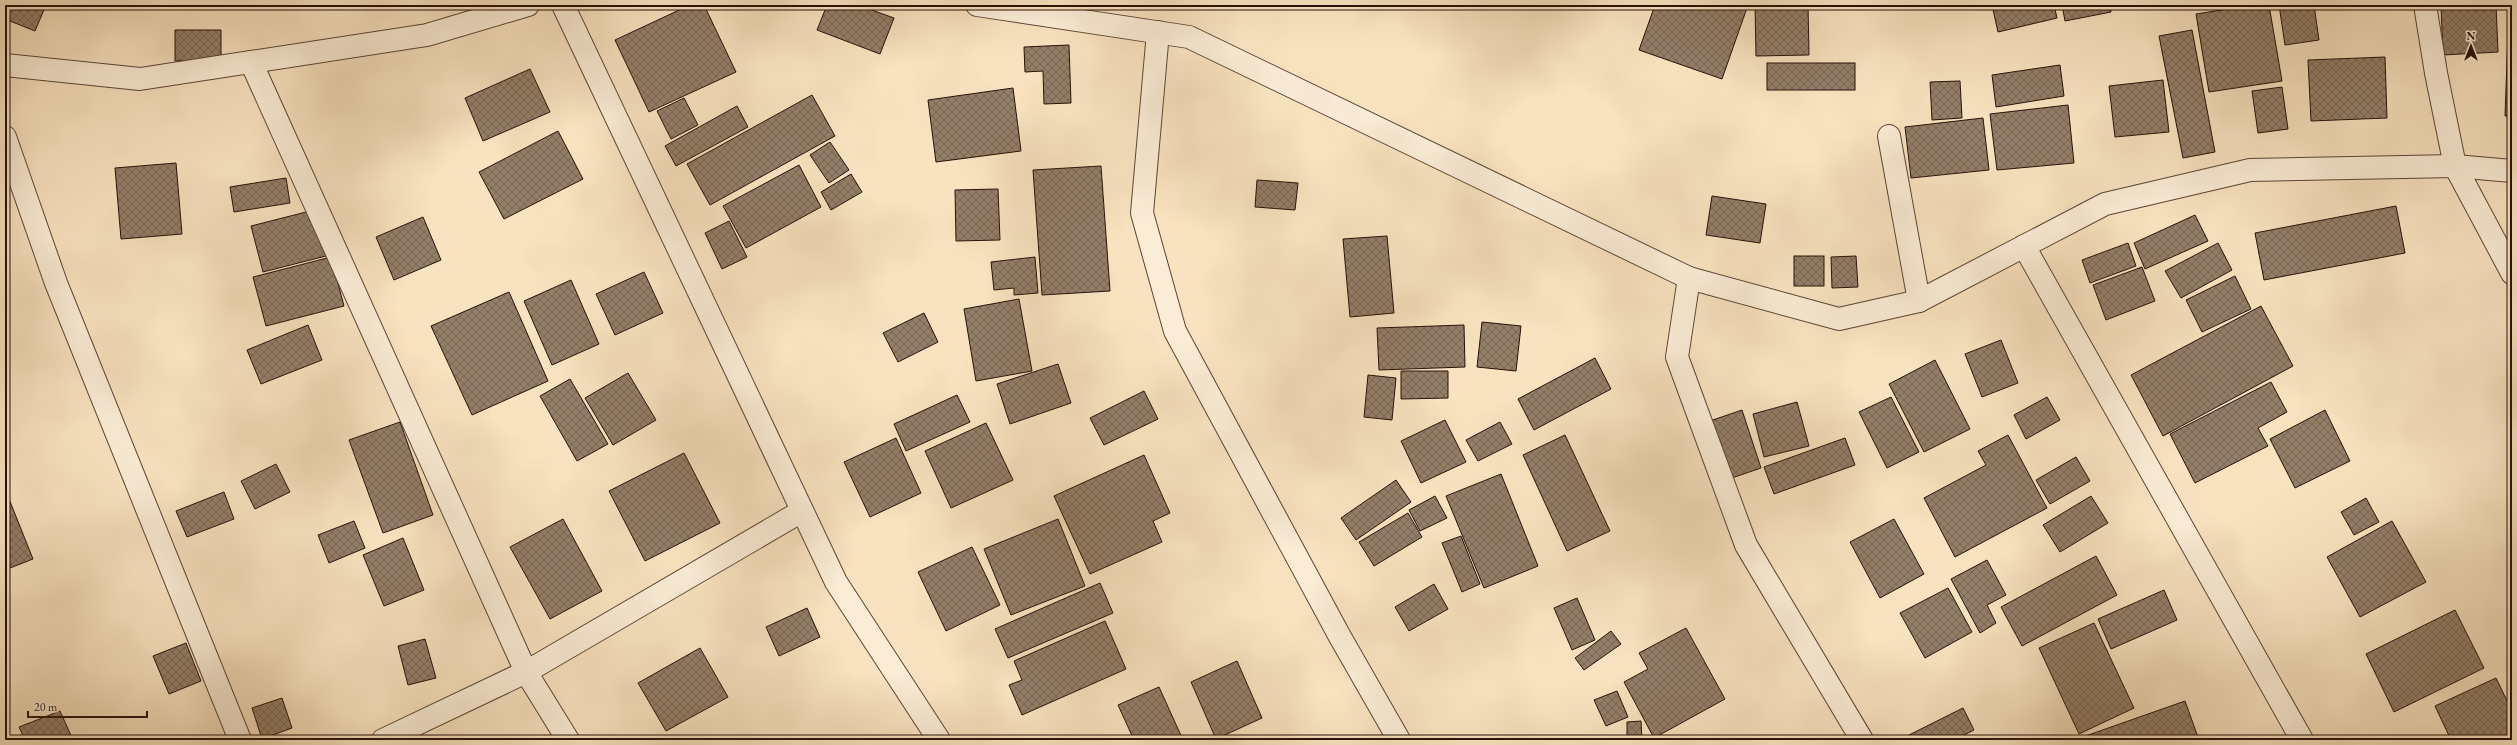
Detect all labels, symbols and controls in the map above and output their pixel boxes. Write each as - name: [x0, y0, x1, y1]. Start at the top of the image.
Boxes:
- north arrow: [2451, 26, 2491, 66]
- text: N: [2467, 29, 2476, 43]
- scale bar: [28, 693, 147, 719]
- text: 20 m: [34, 699, 58, 715]

